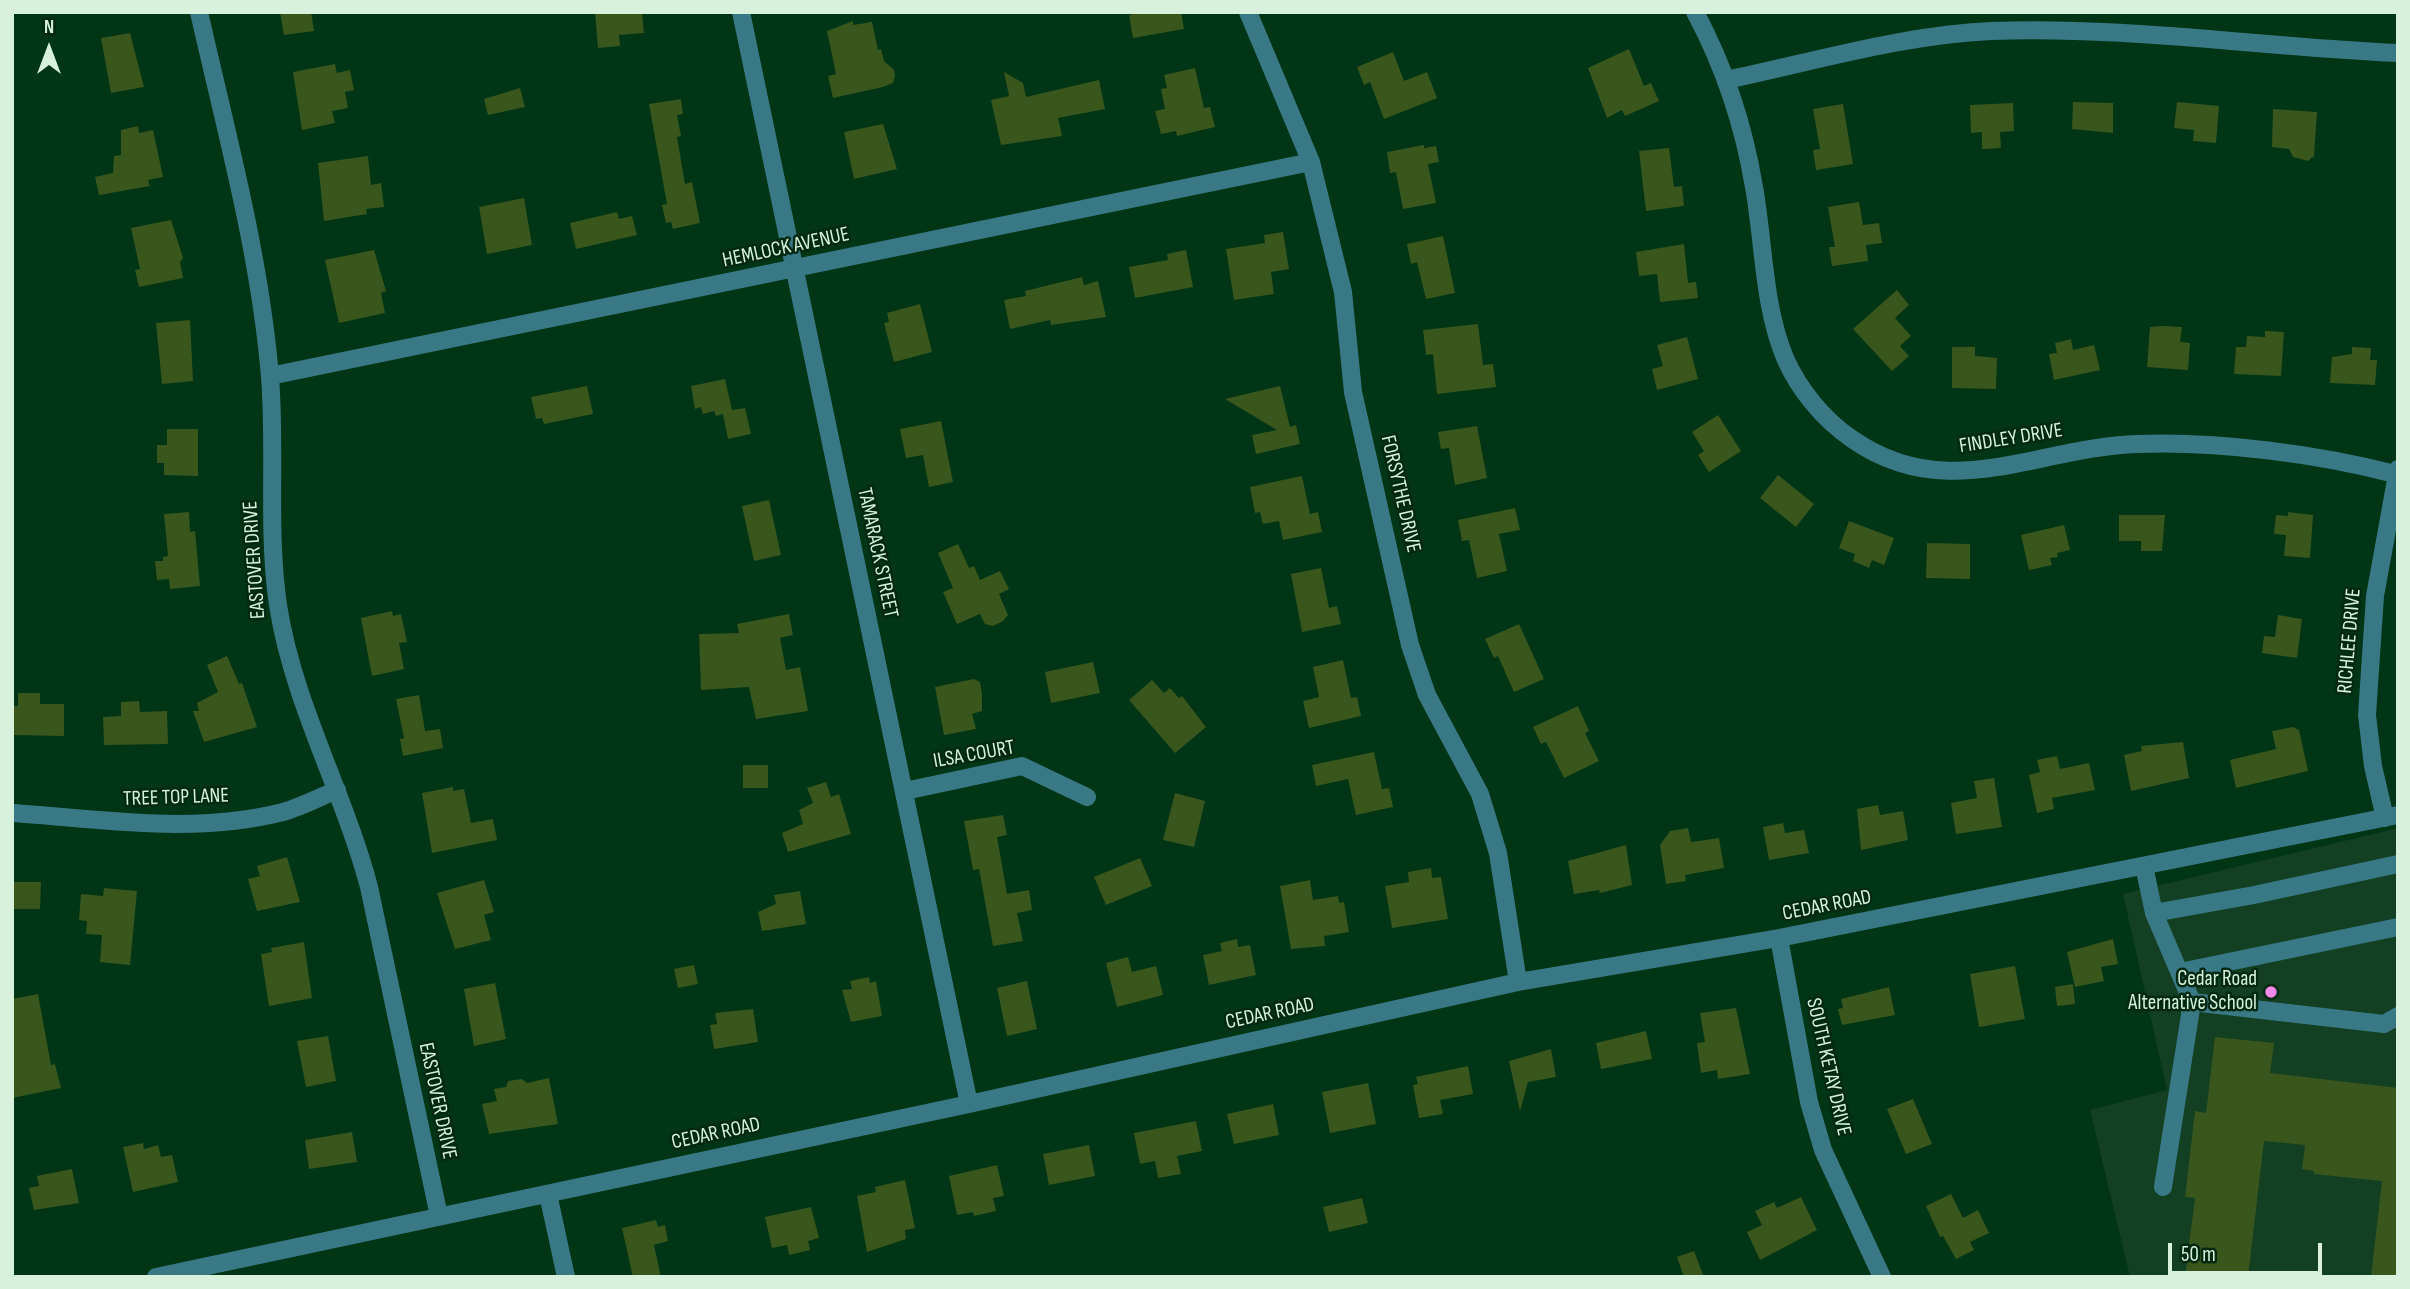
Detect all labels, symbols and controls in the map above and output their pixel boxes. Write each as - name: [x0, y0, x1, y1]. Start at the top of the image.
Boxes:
- north arrow: [14, 14, 84, 84]
- text: N: [44, 16, 54, 39]
- street label: HEMLOCK AVENUE: [720, 222, 852, 274]
- street label: FINDLEY DRIVE: [1957, 418, 2065, 460]
- street label: FORSYTHE DRIVE: [1374, 433, 1426, 555]
- street label: TAMARACK STREET: [851, 486, 903, 620]
- street label: EASTOVER DRIVE: [238, 500, 272, 620]
- street label: RICHLEE DRIVE: [2333, 587, 2367, 695]
- street label: ILSA COURT: [931, 735, 1017, 775]
- street label: TREE TOP LANE: [123, 784, 229, 812]
- street label: CEDAR ROAD: [1780, 885, 1874, 927]
- place label: Cedar Road Alternative School: [2128, 967, 2257, 1017]
- marker: Cedar Road Alternative School: [2263, 984, 2279, 1000]
- street label: CEDAR ROAD: [1223, 992, 1317, 1036]
- street label: SOUTH KETAY DRIVE: [1800, 996, 1856, 1138]
- street label: EASTOVER DRIVE: [412, 1041, 462, 1161]
- street label: CEDAR ROAD: [669, 1112, 763, 1156]
- scale bar: [2172, 1230, 2326, 1274]
- text: 50 m: [2181, 1242, 2216, 1267]

